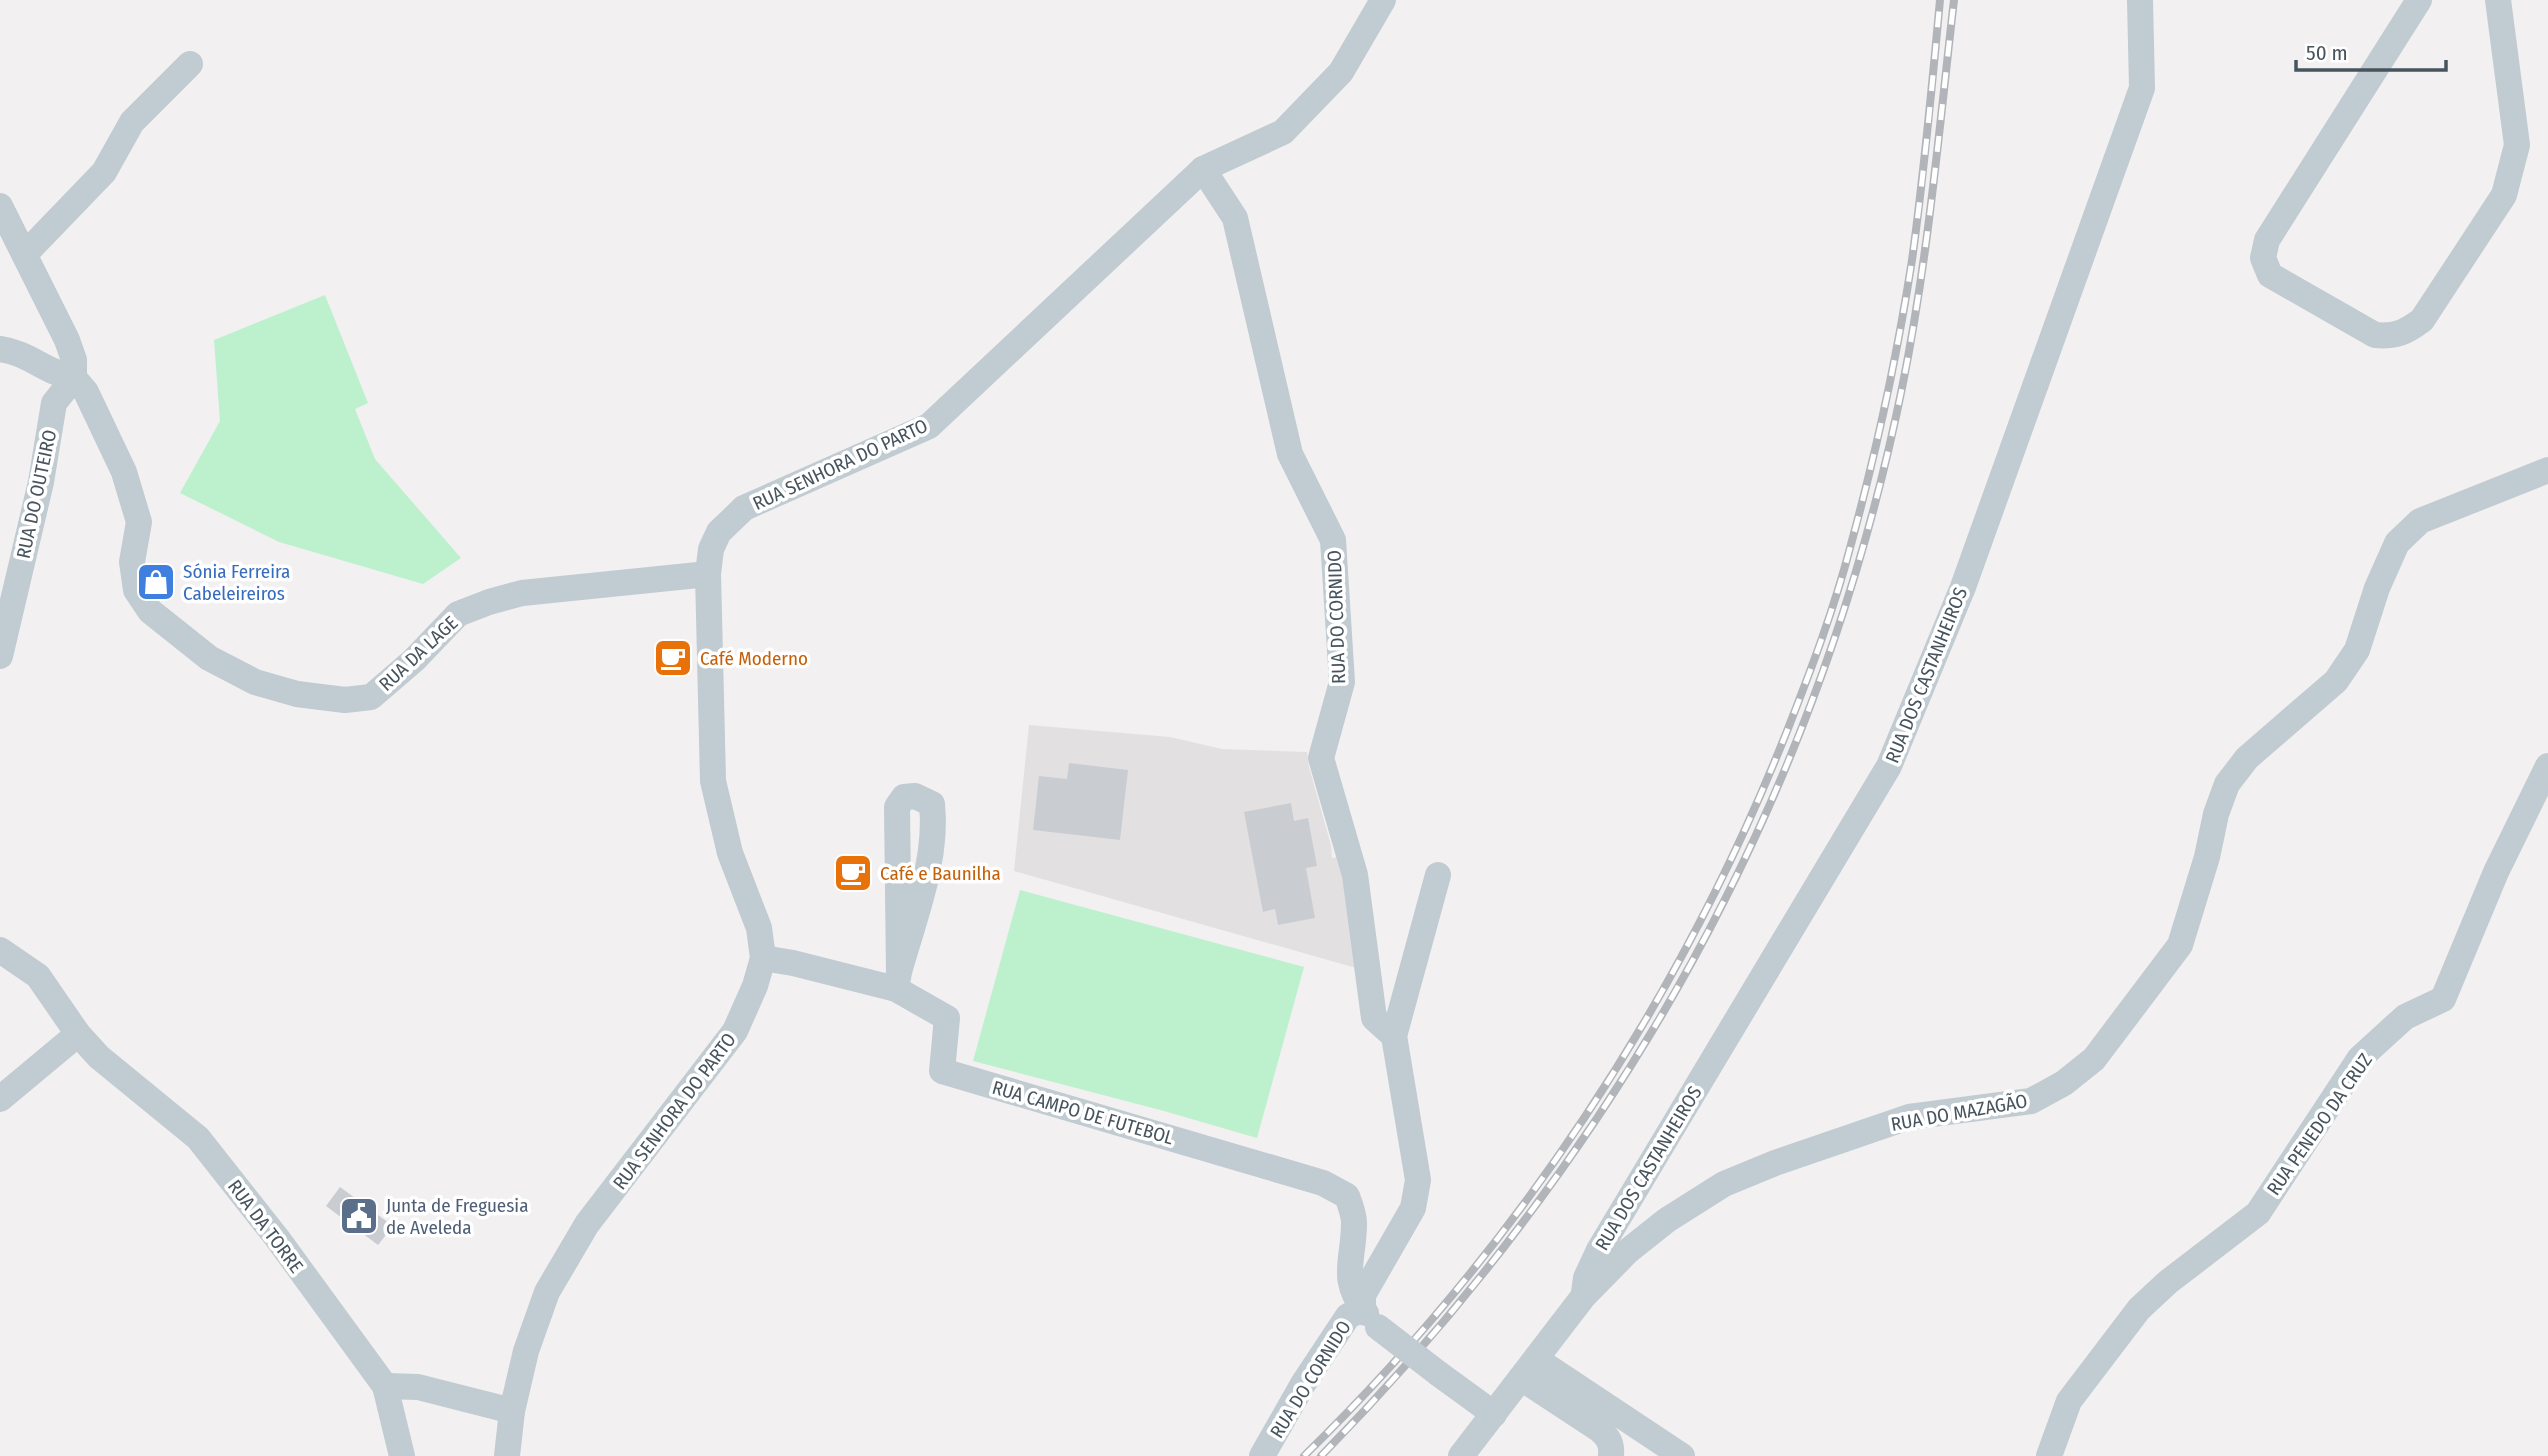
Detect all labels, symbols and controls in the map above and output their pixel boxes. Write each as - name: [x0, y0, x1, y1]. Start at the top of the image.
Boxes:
- scale bar: [2296, 28, 2446, 72]
- text: 50 m: [2306, 40, 2348, 66]
- street label: RUA SENHORA DO PARTO: [749, 414, 931, 515]
- street label: RUA DO OUTEIRO: [12, 428, 61, 561]
- street label: RUA DO CORNIDO: [1323, 550, 1350, 684]
- place label: Sónia Ferreira Cabeleireiros: [183, 560, 290, 605]
- shop icon: Sónia Ferreira Cabeleireiros: [135, 561, 177, 603]
- street label: RUA DOS CASTANHEIROS: [1881, 584, 1972, 766]
- street label: RUA DA LAGE: [374, 611, 462, 696]
- cafe icon: Café Moderno: [652, 637, 694, 679]
- place label: Café Moderno: [700, 647, 808, 670]
- cafe icon: Café e Baunilha: [832, 852, 874, 894]
- place label: Café e Baunilha: [880, 862, 1001, 885]
- street label: RUA SENHORA DO PARTO: [608, 1028, 741, 1194]
- street label: RUA PENEDO DA CRUZ: [2262, 1049, 2377, 1199]
- street label: RUA CAMPO DE FUTEBOL: [990, 1076, 1177, 1150]
- street label: RUA DOS CASTANHEIROS: [1590, 1082, 1707, 1255]
- street label: RUA DO MAZAGÃO: [1889, 1089, 2029, 1136]
- street label: RUA DA TORRE: [223, 1175, 308, 1277]
- place label: Junta de Freguesia de Aveleda: [386, 1194, 528, 1239]
- public building icon: Junta de Freguesia de Aveleda: [338, 1195, 380, 1237]
- street label: RUA DO CORNIDO: [1265, 1316, 1356, 1442]

